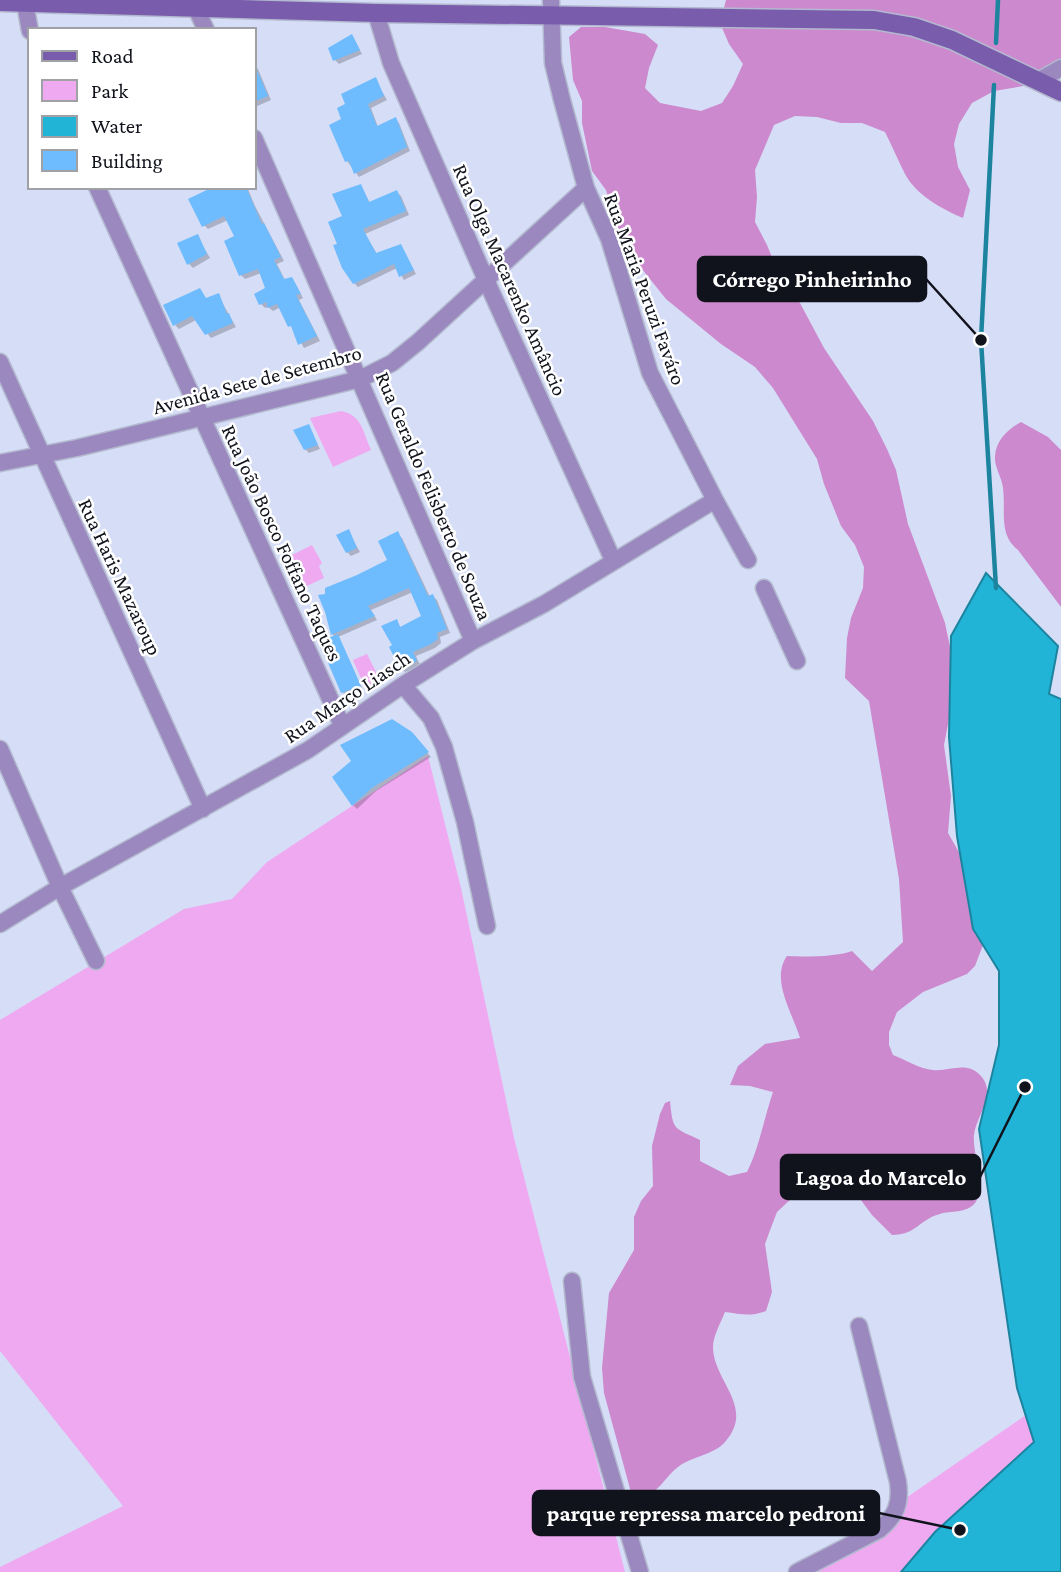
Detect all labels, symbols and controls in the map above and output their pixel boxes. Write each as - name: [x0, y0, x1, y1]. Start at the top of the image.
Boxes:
- legend: [28, 28, 256, 189]
- text: Road: [91, 44, 134, 68]
- text: Park: [91, 79, 128, 103]
- text: Water: [91, 114, 143, 138]
- text: Building: [91, 149, 163, 173]
- street label: Rua Olga Macarenko Amâncio: [448, 160, 572, 400]
- street label: Rua Maria Peruzi Faváro: [599, 190, 691, 388]
- callout: Córrego Pinheirinho: [698, 257, 926, 301]
- text: Córrego Pinheirinho: [712, 266, 912, 292]
- street label: Avenida Sete de Setembro: [150, 341, 364, 419]
- street label: Rua Geraldo Felisberto de Souza: [371, 368, 497, 624]
- street label: Rua João Bosco Foffano Taques: [217, 421, 347, 665]
- street label: Rua Haris Mazaroup: [73, 495, 167, 659]
- street label: Rua Março Liasch: [279, 646, 415, 748]
- callout: Lagoa do Marcelo: [781, 1155, 980, 1199]
- text: Lagoa do Marcelo: [795, 1164, 967, 1190]
- callout: parque repressa marcelo pedroni: [533, 1491, 879, 1535]
- text: parque repressa marcelo pedroni: [547, 1500, 865, 1526]

